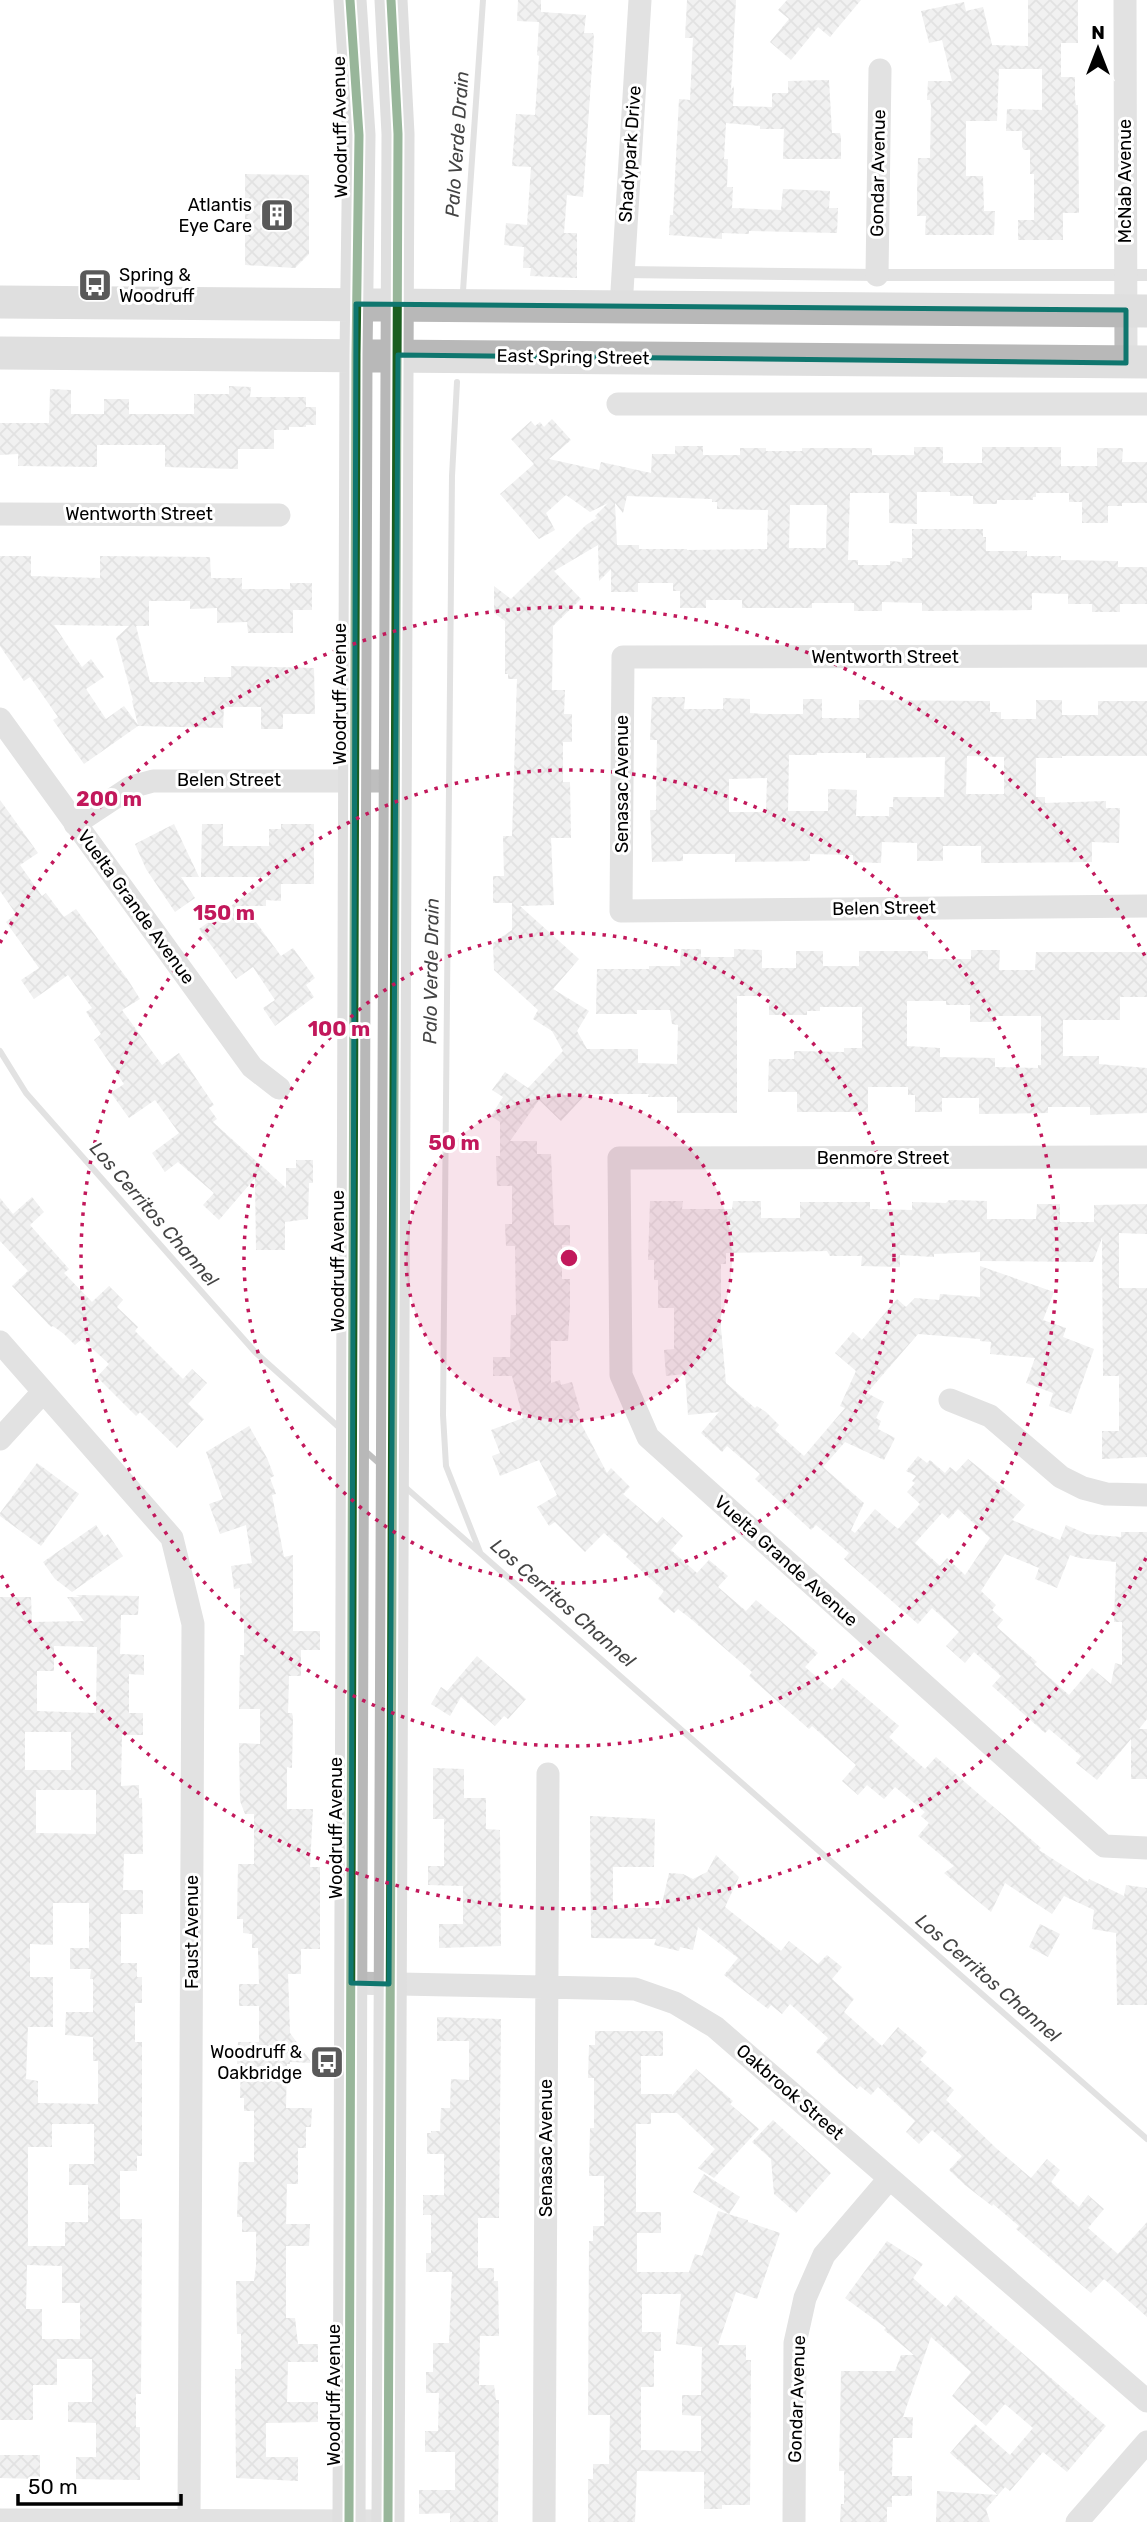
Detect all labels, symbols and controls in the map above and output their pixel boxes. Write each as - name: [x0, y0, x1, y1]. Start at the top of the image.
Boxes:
- north arrow: [1063, 14, 1133, 84]
- text: N: [1091, 21, 1105, 44]
- street label: Woodruff Avenue: [328, 56, 352, 198]
- water label: Palo Verde Drain: [440, 70, 474, 218]
- street label: Shadypark Drive: [614, 85, 646, 223]
- street label: Gondar Avenue: [866, 109, 890, 237]
- street label: McNab Avenue: [1114, 119, 1136, 243]
- place label: Atlantis Eye Care: [179, 194, 252, 237]
- building icon: Atlantis Eye Care: [258, 196, 296, 234]
- place label: Spring & Woodruff: [119, 264, 195, 307]
- bus stop icon: Spring & Woodruff: [76, 266, 114, 304]
- street label: East Spring Street: [496, 345, 650, 369]
- street label: Wentworth Street: [65, 503, 213, 525]
- street label: Woodruff Avenue: [329, 623, 351, 765]
- street label: Wentworth Street: [811, 646, 959, 668]
- street label: Senasac Avenue: [611, 715, 633, 853]
- street label: Belen Street: [177, 769, 281, 791]
- text: 200 m: [76, 786, 142, 811]
- street label: Vuelta Grande Avenue: [73, 826, 199, 988]
- street label: Belen Street: [832, 896, 936, 920]
- water label: Palo Verde Drain: [418, 898, 444, 1044]
- text: 150 m: [193, 900, 255, 925]
- text: 100 m: [308, 1016, 370, 1041]
- text: 50 m: [428, 1130, 480, 1155]
- water label: Los Cerritos Channel: [85, 1137, 223, 1291]
- street label: Benmore Street: [817, 1147, 949, 1169]
- street label: Woodruff Avenue: [327, 1190, 349, 1332]
- centre of rings: [557, 1246, 581, 1270]
- street label: Vuelta Grande Avenue: [710, 1491, 862, 1631]
- water label: Los Cerritos Channel: [486, 1534, 640, 1672]
- street label: Woodruff Avenue: [325, 1757, 347, 1899]
- street label: Faust Avenue: [181, 1875, 203, 1989]
- water label: Los Cerritos Channel: [911, 1909, 1065, 2047]
- street label: Oakbrook Street: [732, 2039, 848, 2145]
- place label: Woodruff & Oakbridge: [210, 2041, 302, 2084]
- bus stop icon: Woodruff & Oakbridge: [308, 2043, 346, 2081]
- street label: Senasac Avenue: [535, 2079, 557, 2217]
- street label: Woodruff Avenue: [323, 2324, 345, 2466]
- street label: Gondar Avenue: [784, 2335, 810, 2463]
- scale bar: [18, 2462, 180, 2506]
- text: 50 m: [28, 2474, 78, 2499]

